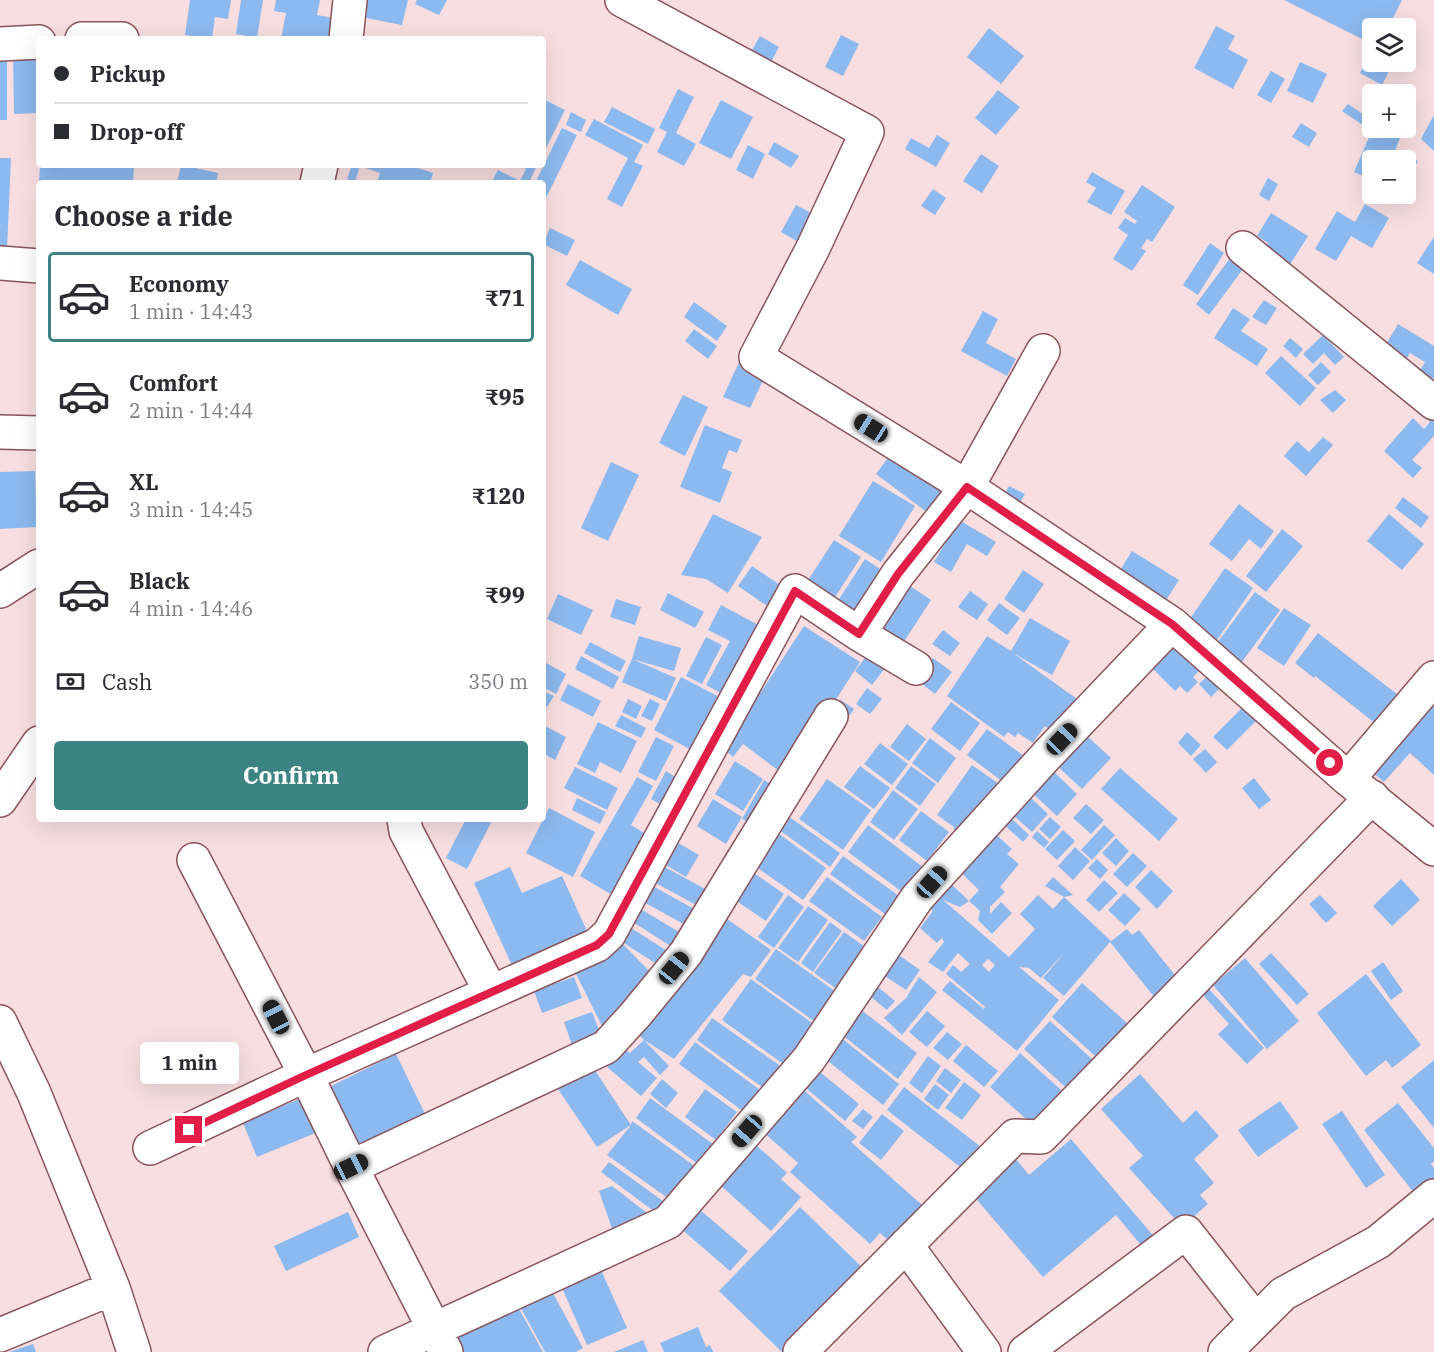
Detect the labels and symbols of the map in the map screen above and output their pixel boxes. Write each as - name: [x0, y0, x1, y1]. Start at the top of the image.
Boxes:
- car: [851, 411, 891, 445]
- car: [1043, 720, 1081, 758]
- route start: [1316, 749, 1343, 776]
- car: [913, 863, 951, 901]
- car: [656, 948, 692, 988]
- car: [260, 997, 292, 1037]
- callout: 1 min: [140, 1043, 238, 1085]
- car: [728, 1112, 766, 1150]
- route end: [175, 1116, 202, 1143]
- car: [331, 1151, 371, 1183]

